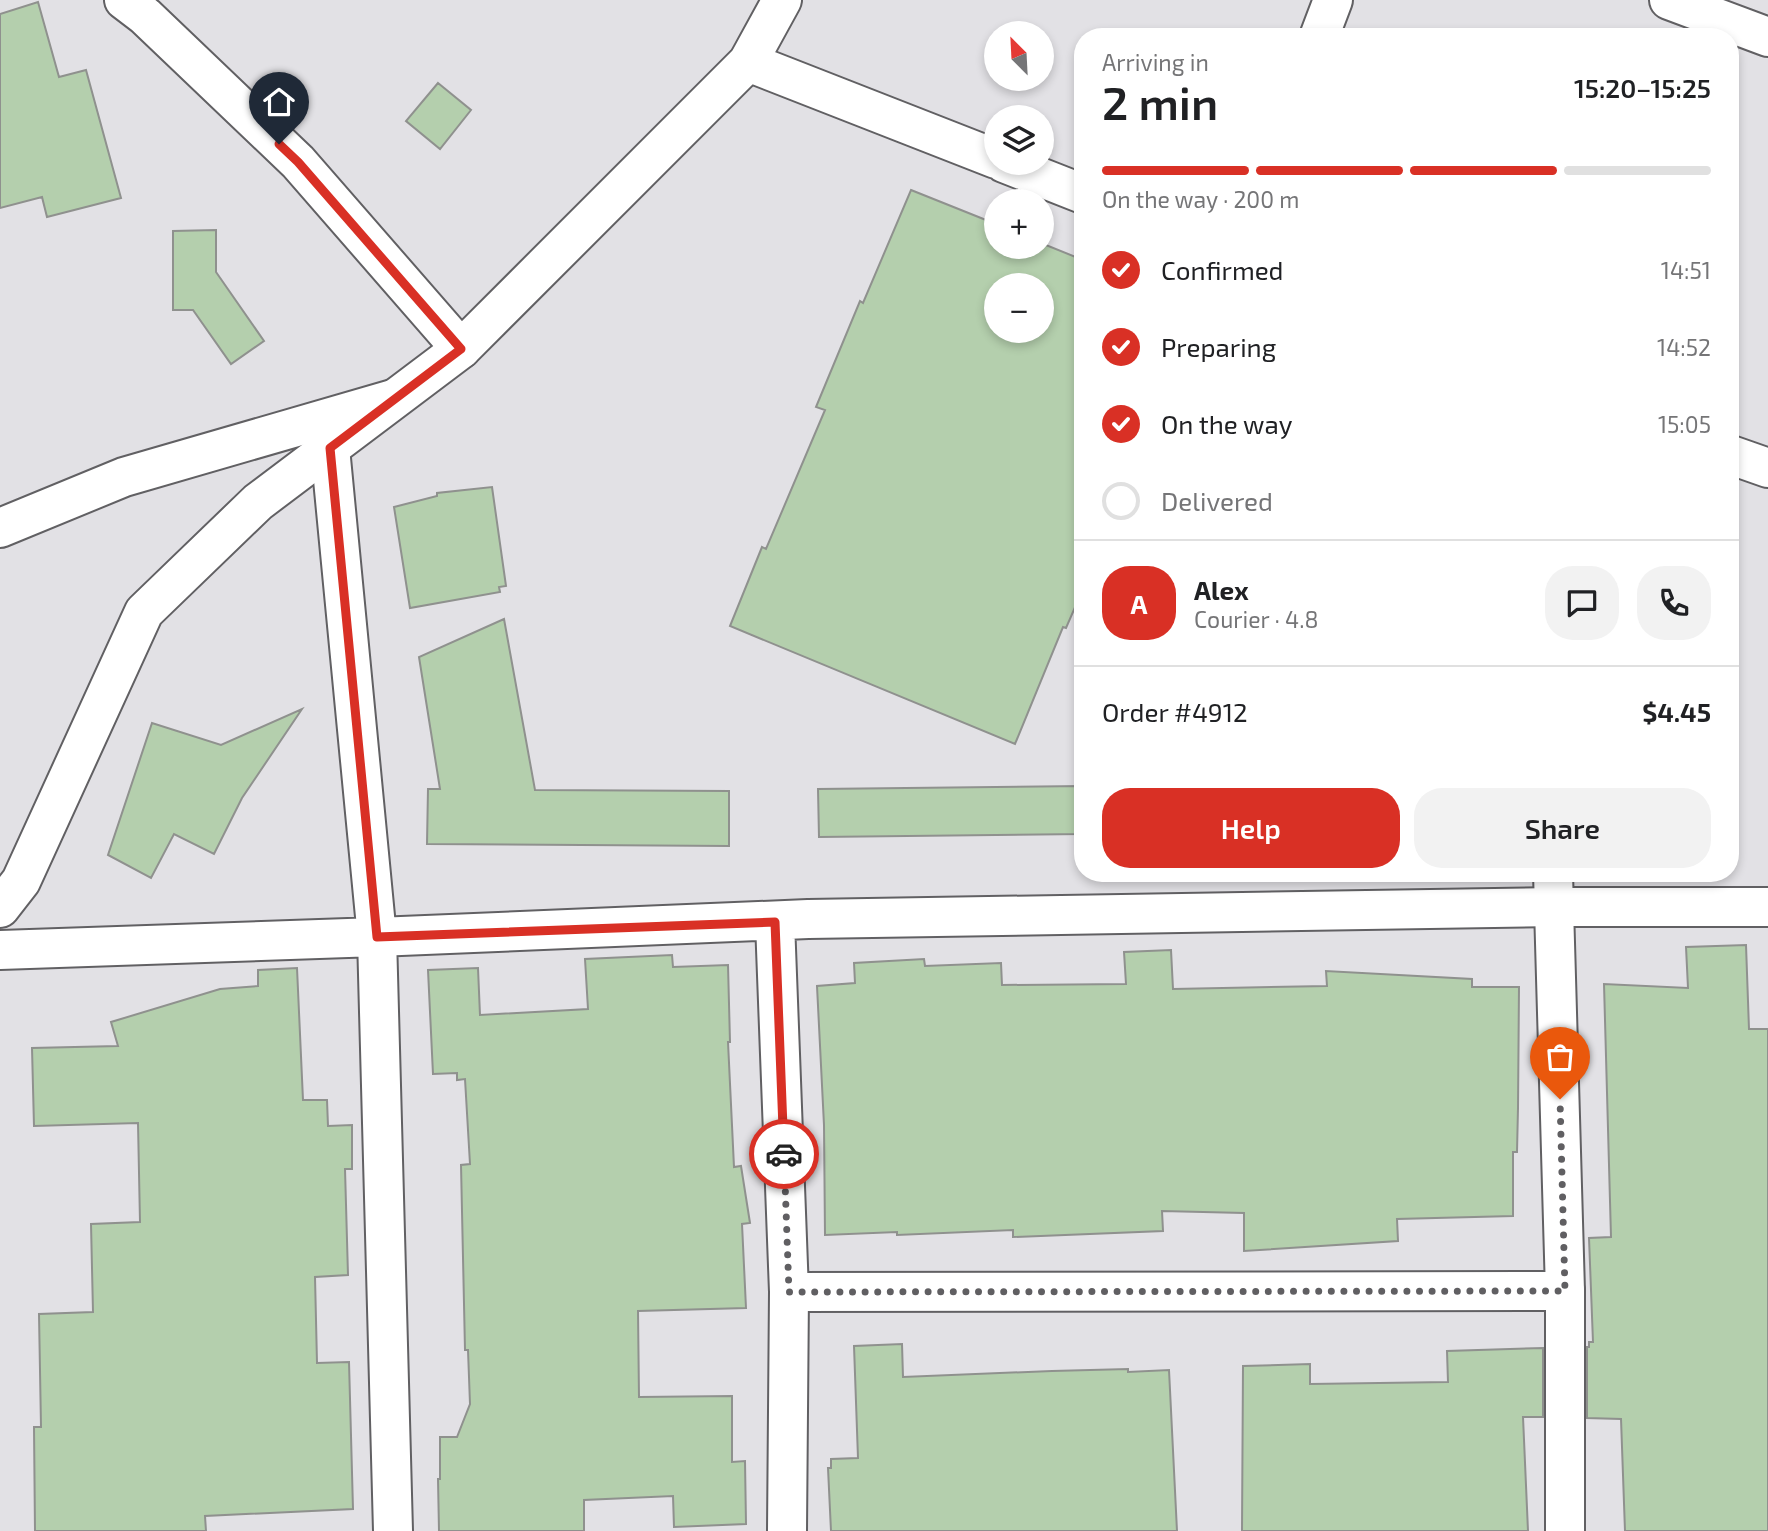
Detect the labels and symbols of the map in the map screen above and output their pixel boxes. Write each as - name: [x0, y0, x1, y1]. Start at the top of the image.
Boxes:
- north arrow: [984, 21, 1054, 91]
- pin: [249, 72, 309, 144]
- pin: [1530, 1027, 1590, 1099]
- courier: [749, 1119, 819, 1189]

